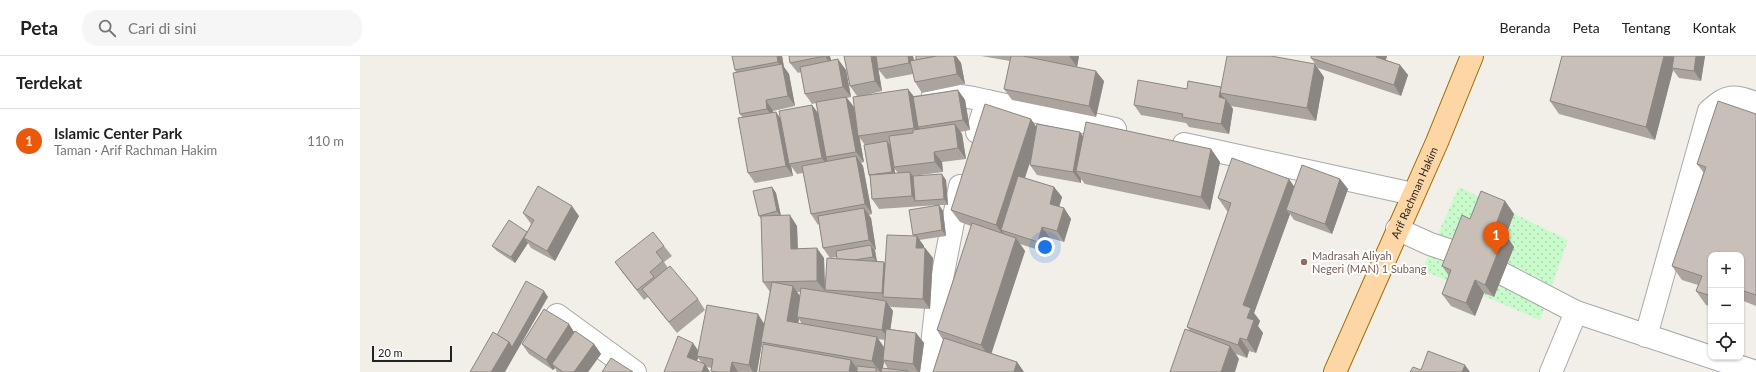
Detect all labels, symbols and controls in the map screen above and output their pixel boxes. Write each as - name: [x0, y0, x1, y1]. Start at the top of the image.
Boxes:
- search box: [82, 10, 362, 46]
- text: Peta: [20, 16, 58, 39]
- icon: search: [96, 17, 118, 39]
- text: Cari di sini: [128, 19, 196, 37]
- text: Beranda: [1500, 19, 1550, 36]
- text: Peta: [1572, 19, 1600, 36]
- text: Tentang: [1622, 19, 1671, 36]
- text: Kontak: [1693, 19, 1736, 36]
- text: Terdekat: [16, 72, 82, 93]
- text: Islamic Center Park: [54, 124, 182, 142]
- text: 1: [25, 133, 33, 149]
- text: 110 m: [307, 133, 344, 149]
- text: Taman · Arif Rachman Hakim: [54, 142, 217, 158]
- street label: Arif Rachman Hakim: [1388, 145, 1440, 240]
- pin: 1: [1483, 222, 1509, 255]
- your location: [1035, 237, 1055, 257]
- place label: Madrasah Aliyah Negeri (MAN) 1 Subang: [1312, 249, 1427, 275]
- map controls: [1708, 252, 1744, 360]
- button: +: [1708, 252, 1744, 288]
- marker: Madrasah Aliyah Negeri (MAN) 1 Subang: [1299, 257, 1309, 267]
- button: −: [1708, 288, 1744, 324]
- button: locate: [1708, 324, 1744, 360]
- scale bar: [372, 344, 452, 363]
- text: 20 m: [378, 346, 403, 359]

